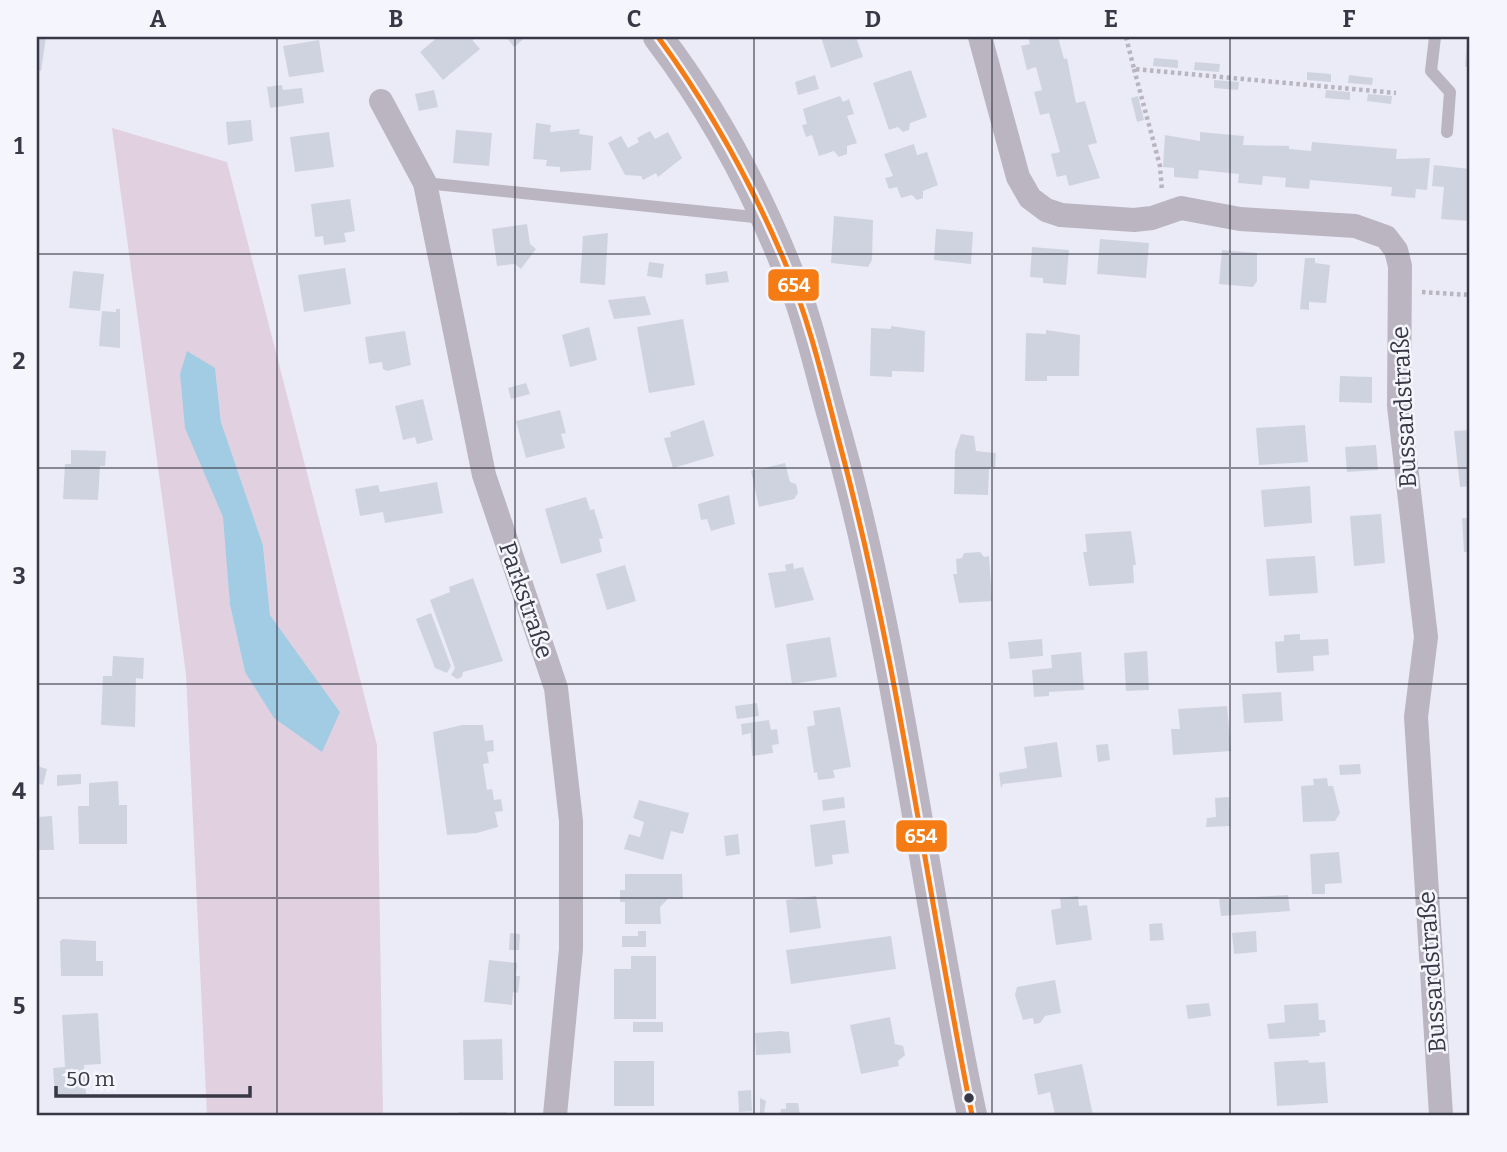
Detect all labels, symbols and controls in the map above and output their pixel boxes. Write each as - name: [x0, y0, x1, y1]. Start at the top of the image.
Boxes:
- text: A: [150, 5, 167, 33]
- text: B: [389, 5, 403, 33]
- text: C: [627, 5, 641, 33]
- text: D: [865, 5, 881, 33]
- text: E: [1104, 5, 1118, 33]
- text: F: [1343, 5, 1356, 33]
- text: 1: [14, 132, 24, 160]
- line badge: 654: [767, 268, 820, 302]
- text: 654: [778, 274, 811, 297]
- street label: Bussardstraße: [1386, 325, 1422, 489]
- text: 2: [13, 347, 26, 375]
- street label: Parkstraße: [493, 538, 559, 662]
- text: 3: [12, 562, 26, 590]
- text: 4: [12, 777, 26, 805]
- line badge: 654: [895, 819, 948, 853]
- text: 654: [905, 825, 938, 848]
- street label: Bussardstraße: [1412, 890, 1452, 1054]
- text: 5: [13, 992, 25, 1020]
- scale bar: [56, 1054, 250, 1098]
- text: 50 m: [66, 1066, 115, 1092]
- unlabelled marker: [962, 1091, 976, 1105]

